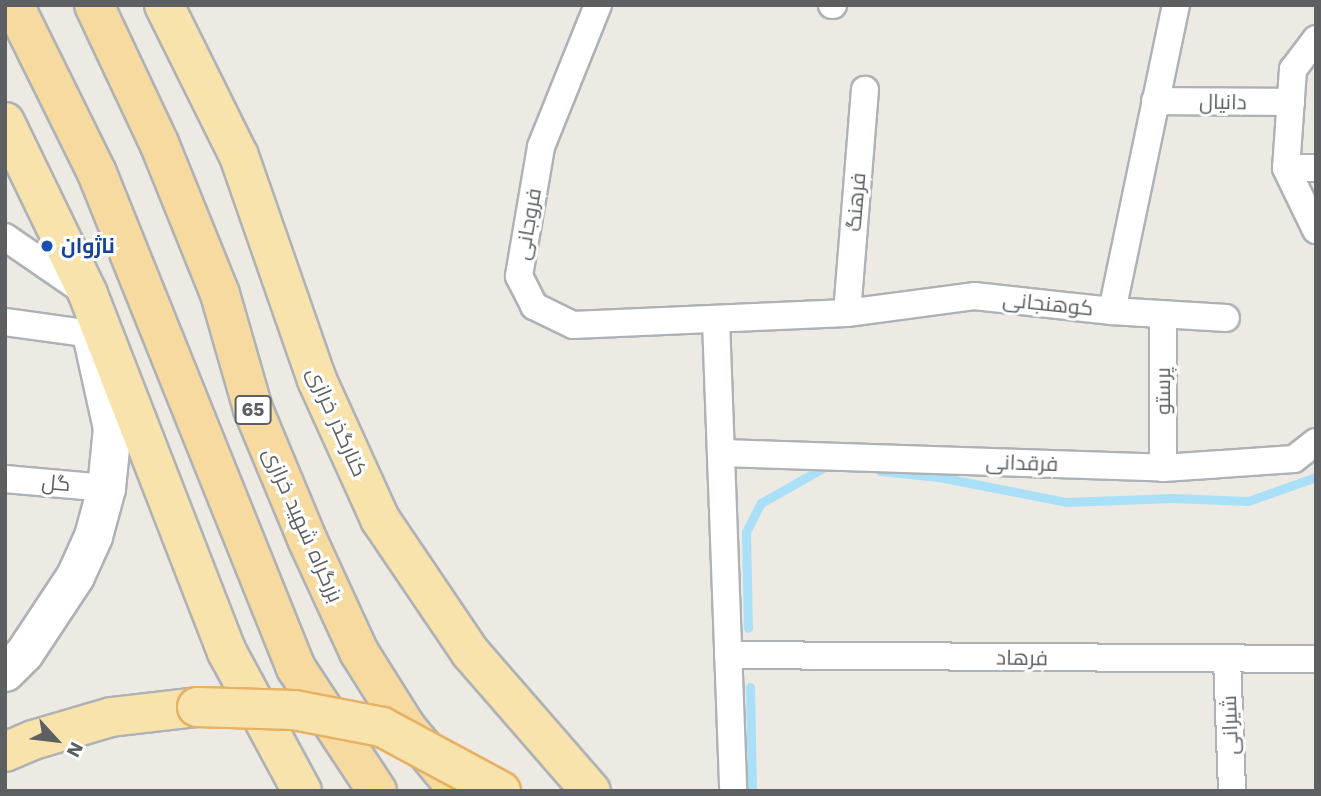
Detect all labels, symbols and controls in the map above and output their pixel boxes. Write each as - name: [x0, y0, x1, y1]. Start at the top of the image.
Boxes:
- street label: دانیال: [1199, 89, 1247, 115]
- street label: فرهنگ: [841, 171, 871, 233]
- street label: فروجانی: [509, 186, 547, 262]
- place label: ناژوان: [61, 233, 115, 259]
- marker: ناژوان: [39, 238, 55, 254]
- street label: کوهنجانی: [1001, 287, 1095, 321]
- street label: کنارگذر خرازی: [302, 363, 372, 481]
- street label: پرستو: [1150, 367, 1176, 415]
- road number: 65: [234, 394, 272, 426]
- street label: بزرگراه شهید خرازی: [258, 444, 348, 606]
- street label: فرقدانی: [985, 449, 1059, 477]
- street label: گل: [41, 469, 71, 497]
- street label: فرهاد: [996, 645, 1048, 671]
- street label: شیرانی: [1216, 695, 1244, 755]
- north arrow: [21, 705, 91, 775]
- text: N: [62, 738, 89, 761]

